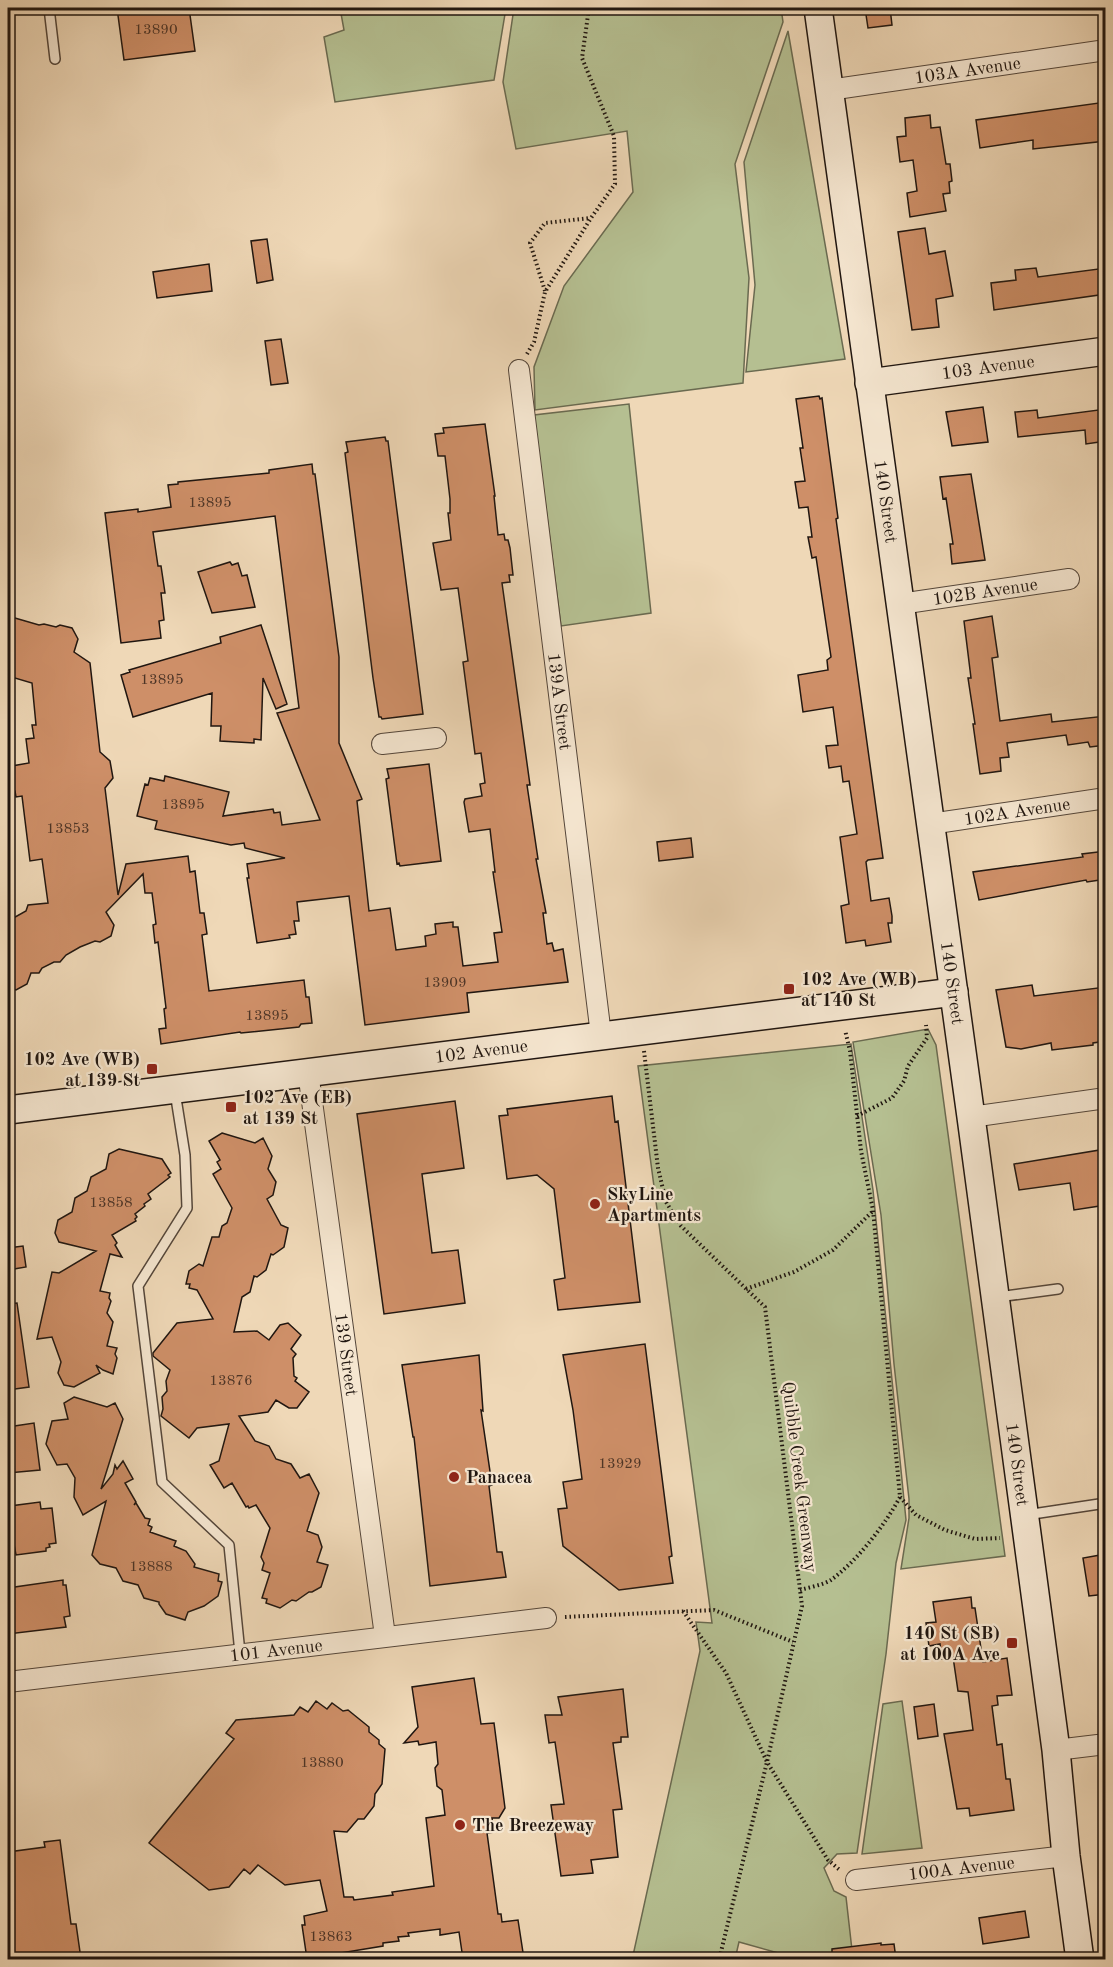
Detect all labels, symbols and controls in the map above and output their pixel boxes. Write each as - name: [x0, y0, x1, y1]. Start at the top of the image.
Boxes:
- house number: 13890: [134, 23, 178, 38]
- street label: 103A Avenue: [913, 54, 1022, 88]
- street label: 103 Avenue: [940, 353, 1036, 383]
- street label: 140 Street: [870, 459, 900, 544]
- house number: 13895: [188, 496, 232, 511]
- street label: 102B Avenue: [931, 576, 1039, 609]
- street label: 139A Street: [544, 652, 574, 751]
- house number: 13895: [140, 673, 184, 688]
- street label: 102A Avenue: [963, 795, 1072, 829]
- house number: 13895: [161, 798, 205, 813]
- house number: 13853: [46, 822, 90, 837]
- street label: 140 Street: [937, 940, 966, 1026]
- place label: 102 Ave (WB) at 140 St: [801, 971, 917, 1010]
- house number: 13909: [423, 976, 467, 991]
- marker: 102 Ave (WB) at 140 St: [782, 982, 796, 996]
- house number: 13895: [245, 1009, 289, 1024]
- street label: 102 Avenue: [434, 1037, 529, 1067]
- place label: 102 Ave (WB) at 139 St: [24, 1051, 140, 1090]
- marker: 102 Ave (WB) at 139 St: [145, 1062, 159, 1076]
- place label: 102 Ave (EB) at 139 St: [243, 1089, 352, 1128]
- marker: 102 Ave (EB) at 139 St: [224, 1100, 238, 1114]
- place label: SkyLine Apartments: [607, 1186, 701, 1225]
- house number: 13858: [89, 1196, 133, 1211]
- marker: SkyLine Apartments: [588, 1197, 602, 1211]
- street label: 139 Street: [331, 1312, 360, 1397]
- house number: 13876: [209, 1374, 253, 1389]
- street label: Quibble Creek Greenway: [778, 1381, 820, 1574]
- street label: 140 Street: [1002, 1422, 1031, 1507]
- house number: 13929: [598, 1457, 642, 1472]
- place label: Panacea: [466, 1469, 532, 1487]
- marker: Panacea: [447, 1470, 461, 1484]
- house number: 13888: [129, 1560, 173, 1575]
- place label: 140 St (SB) at 100A Ave: [900, 1625, 1000, 1664]
- marker: 140 St (SB) at 100A Ave: [1005, 1636, 1019, 1650]
- street label: 101 Avenue: [229, 1637, 324, 1666]
- house number: 13880: [300, 1756, 344, 1771]
- place label: The Breezeway: [472, 1817, 594, 1835]
- marker: The Breezeway: [453, 1818, 467, 1832]
- street label: 100A Avenue: [907, 1854, 1016, 1884]
- house number: 13863: [309, 1930, 353, 1945]

